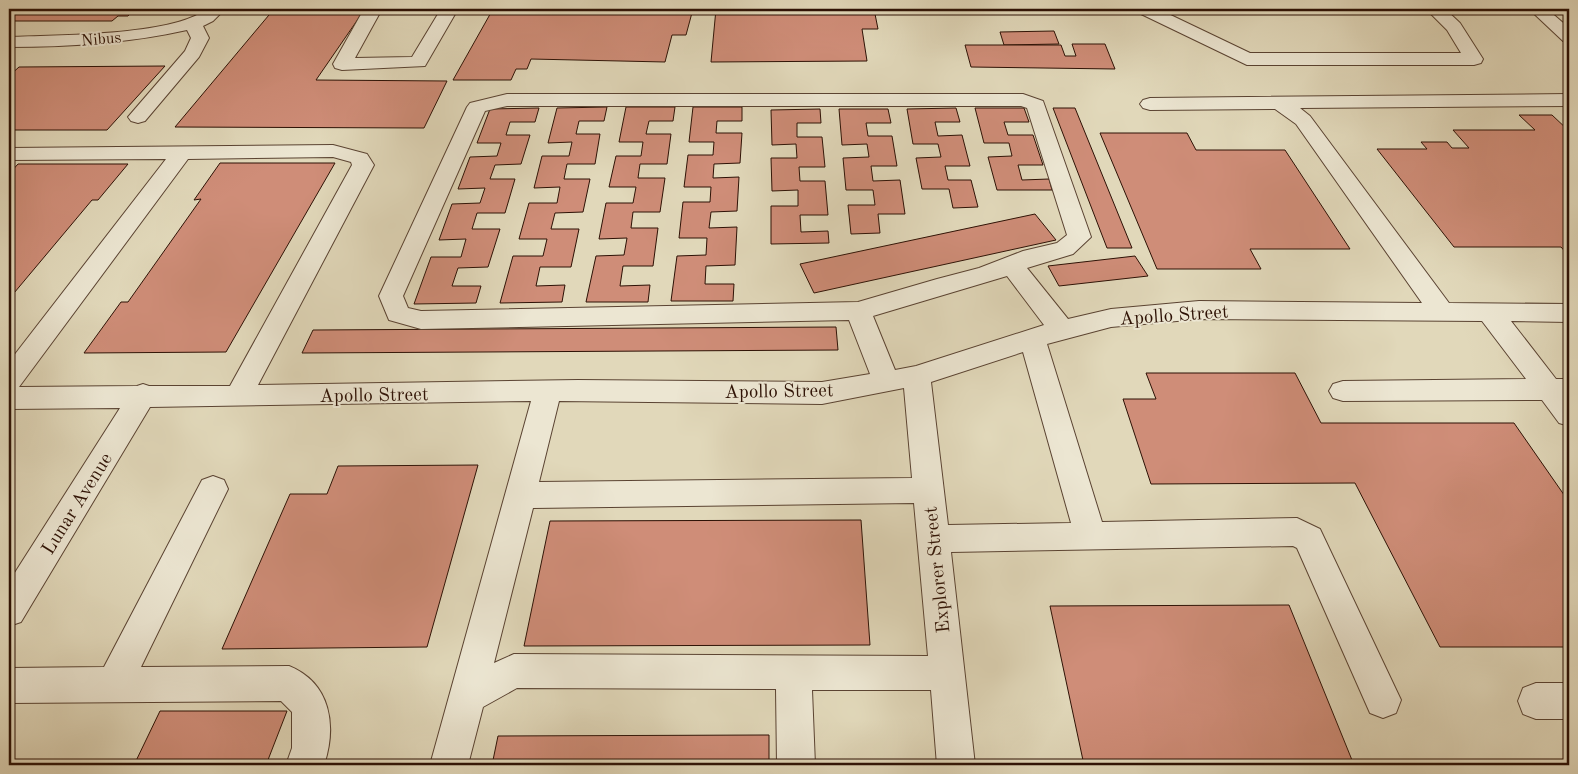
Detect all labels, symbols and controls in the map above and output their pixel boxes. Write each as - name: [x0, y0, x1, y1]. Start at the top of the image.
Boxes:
- street label: Nibus: [80, 30, 122, 50]
- street label: Apollo Street: [1119, 303, 1229, 330]
- street label: Apollo Street: [724, 382, 834, 403]
- street label: Apollo Street: [319, 386, 429, 407]
- street label: Lunar Avenue: [39, 450, 117, 559]
- street label: Explorer Street: [922, 505, 955, 634]

